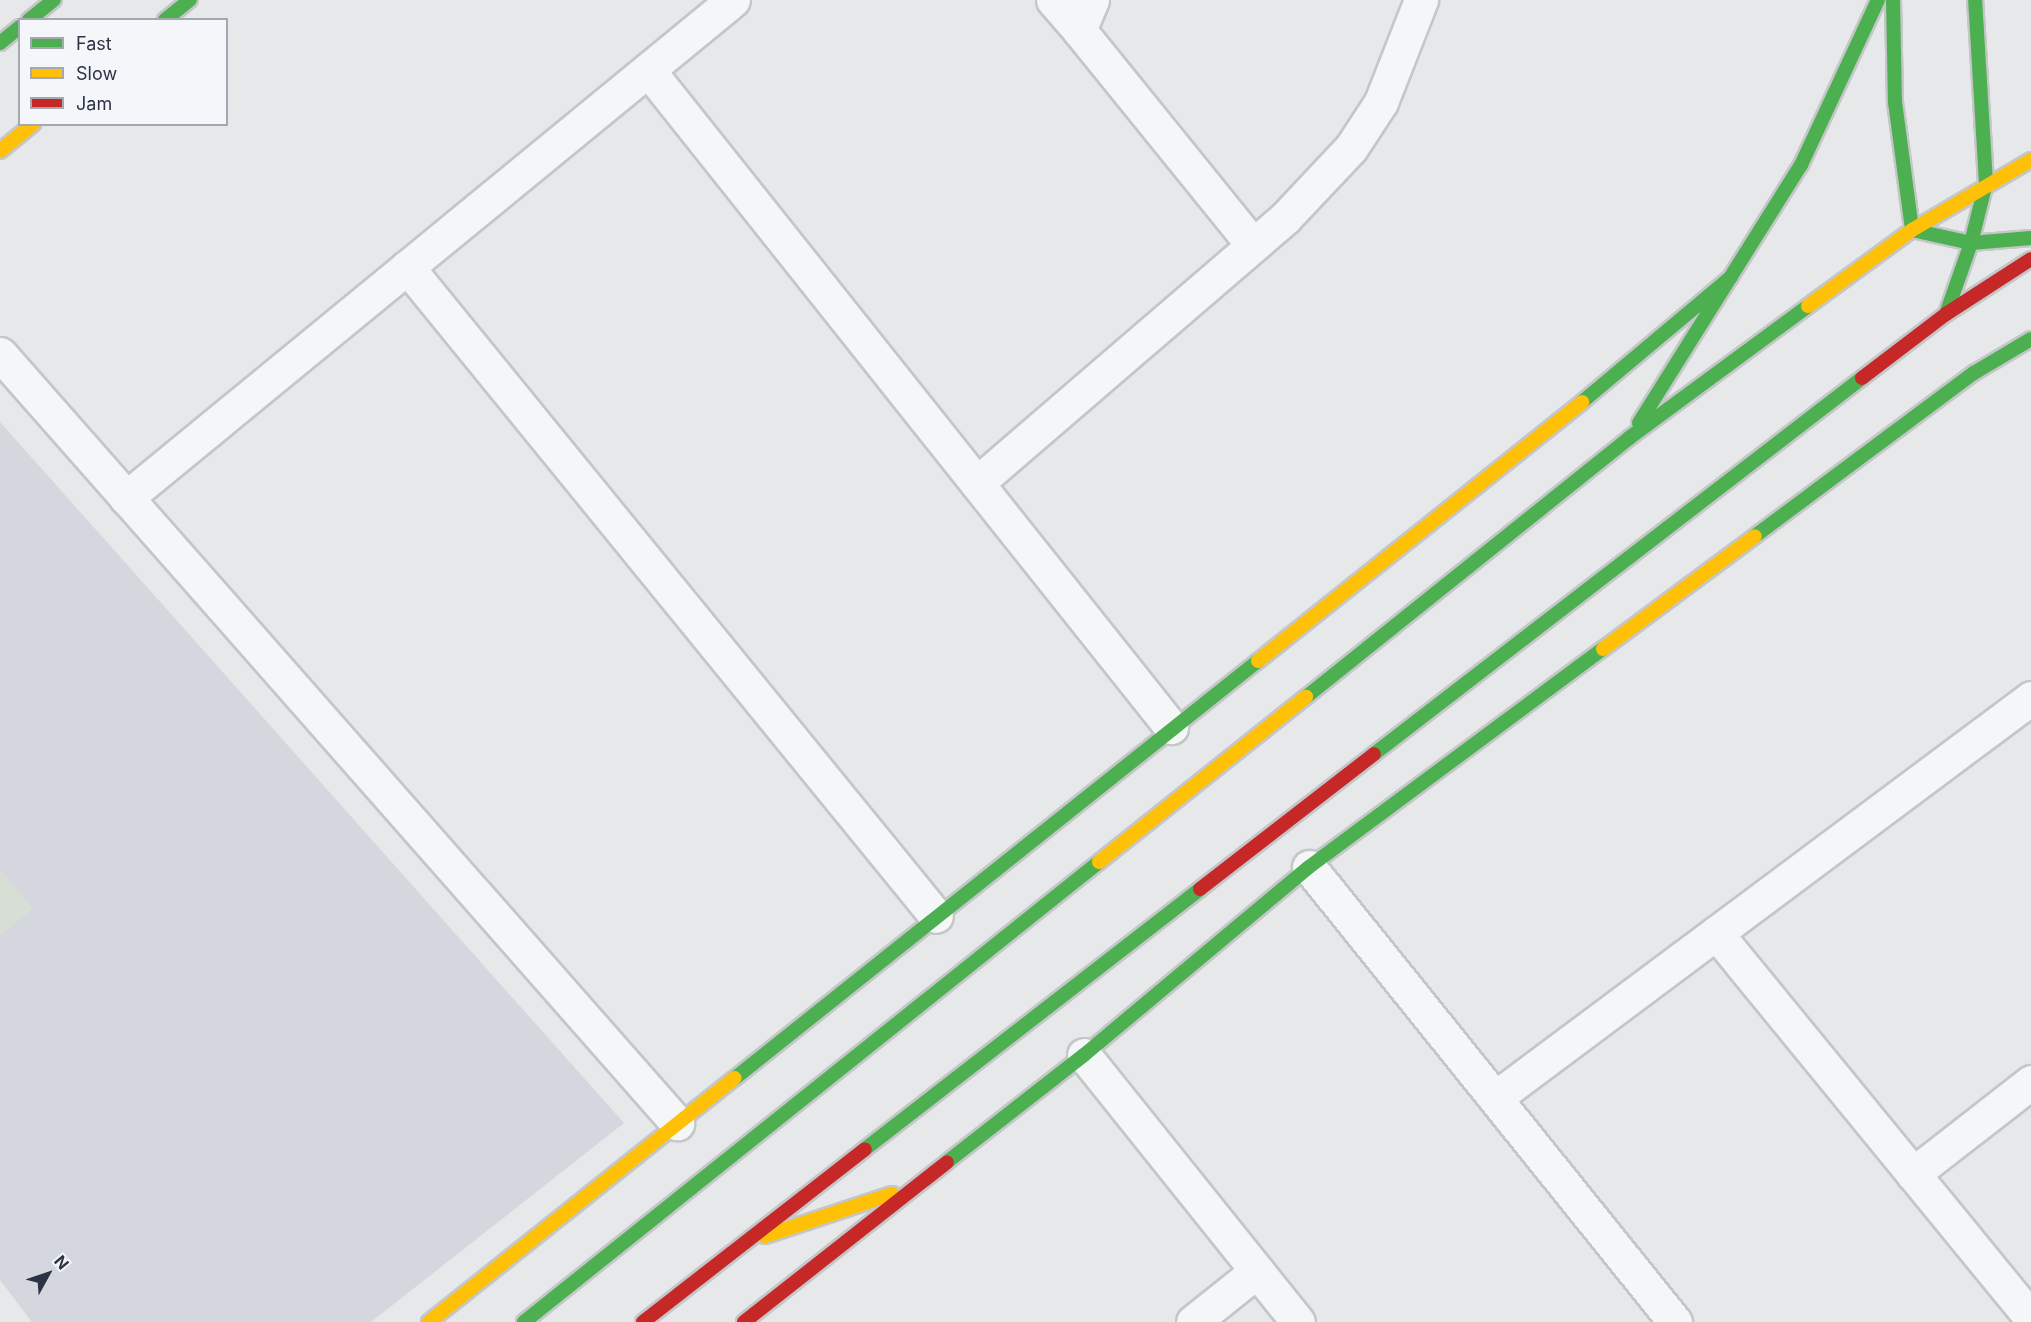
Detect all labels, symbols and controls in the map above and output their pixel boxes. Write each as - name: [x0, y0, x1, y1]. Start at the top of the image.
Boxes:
- legend: [18, 18, 228, 126]
- text: Fast: [76, 33, 112, 54]
- text: Slow: [76, 63, 117, 84]
- text: Jam: [76, 93, 112, 114]
- north arrow: [18, 1244, 78, 1304]
- text: N: [50, 1251, 73, 1274]

